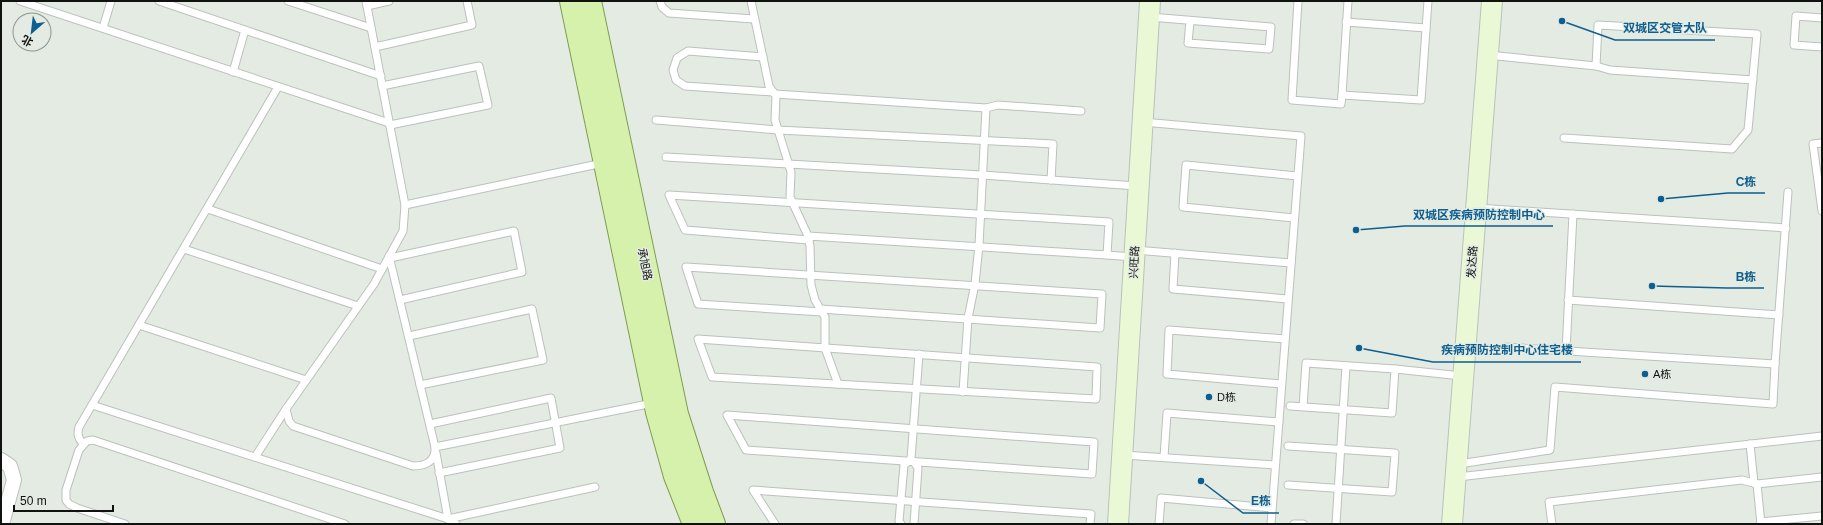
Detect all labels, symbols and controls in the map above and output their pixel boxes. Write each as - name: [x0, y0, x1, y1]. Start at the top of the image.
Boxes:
- north arrow: [12, 12, 52, 52]
- callout: 双城区交管大队: [1615, 16, 1715, 40]
- text: 双城区交管大队: [1623, 21, 1707, 35]
- text: 北: [20, 33, 35, 49]
- callout: C栋: [1728, 169, 1765, 193]
- text: C栋: [1736, 175, 1756, 189]
- callout: 双城区疾病预防控制中心: [1405, 202, 1553, 226]
- text: 双城区疾病预防控制中心: [1413, 208, 1545, 222]
- street label: 兴旺路: [1127, 245, 1141, 279]
- street label: 发达路: [1465, 245, 1479, 279]
- street label: 承旭路: [636, 247, 654, 281]
- callout: B栋: [1727, 264, 1764, 288]
- text: B栋: [1736, 270, 1756, 284]
- callout: 疾病预防控制中心住宅楼: [1433, 338, 1581, 362]
- text: 疾病预防控制中心住宅楼: [1441, 343, 1573, 357]
- place label: A栋: [1653, 368, 1671, 380]
- marker: A栋: [1640, 369, 1650, 379]
- place label: D栋: [1217, 391, 1236, 403]
- marker: D栋: [1204, 392, 1214, 402]
- scale bar: [14, 487, 113, 513]
- callout: E栋: [1243, 489, 1279, 513]
- text: 50 m: [20, 494, 47, 508]
- text: E栋: [1251, 494, 1271, 508]

